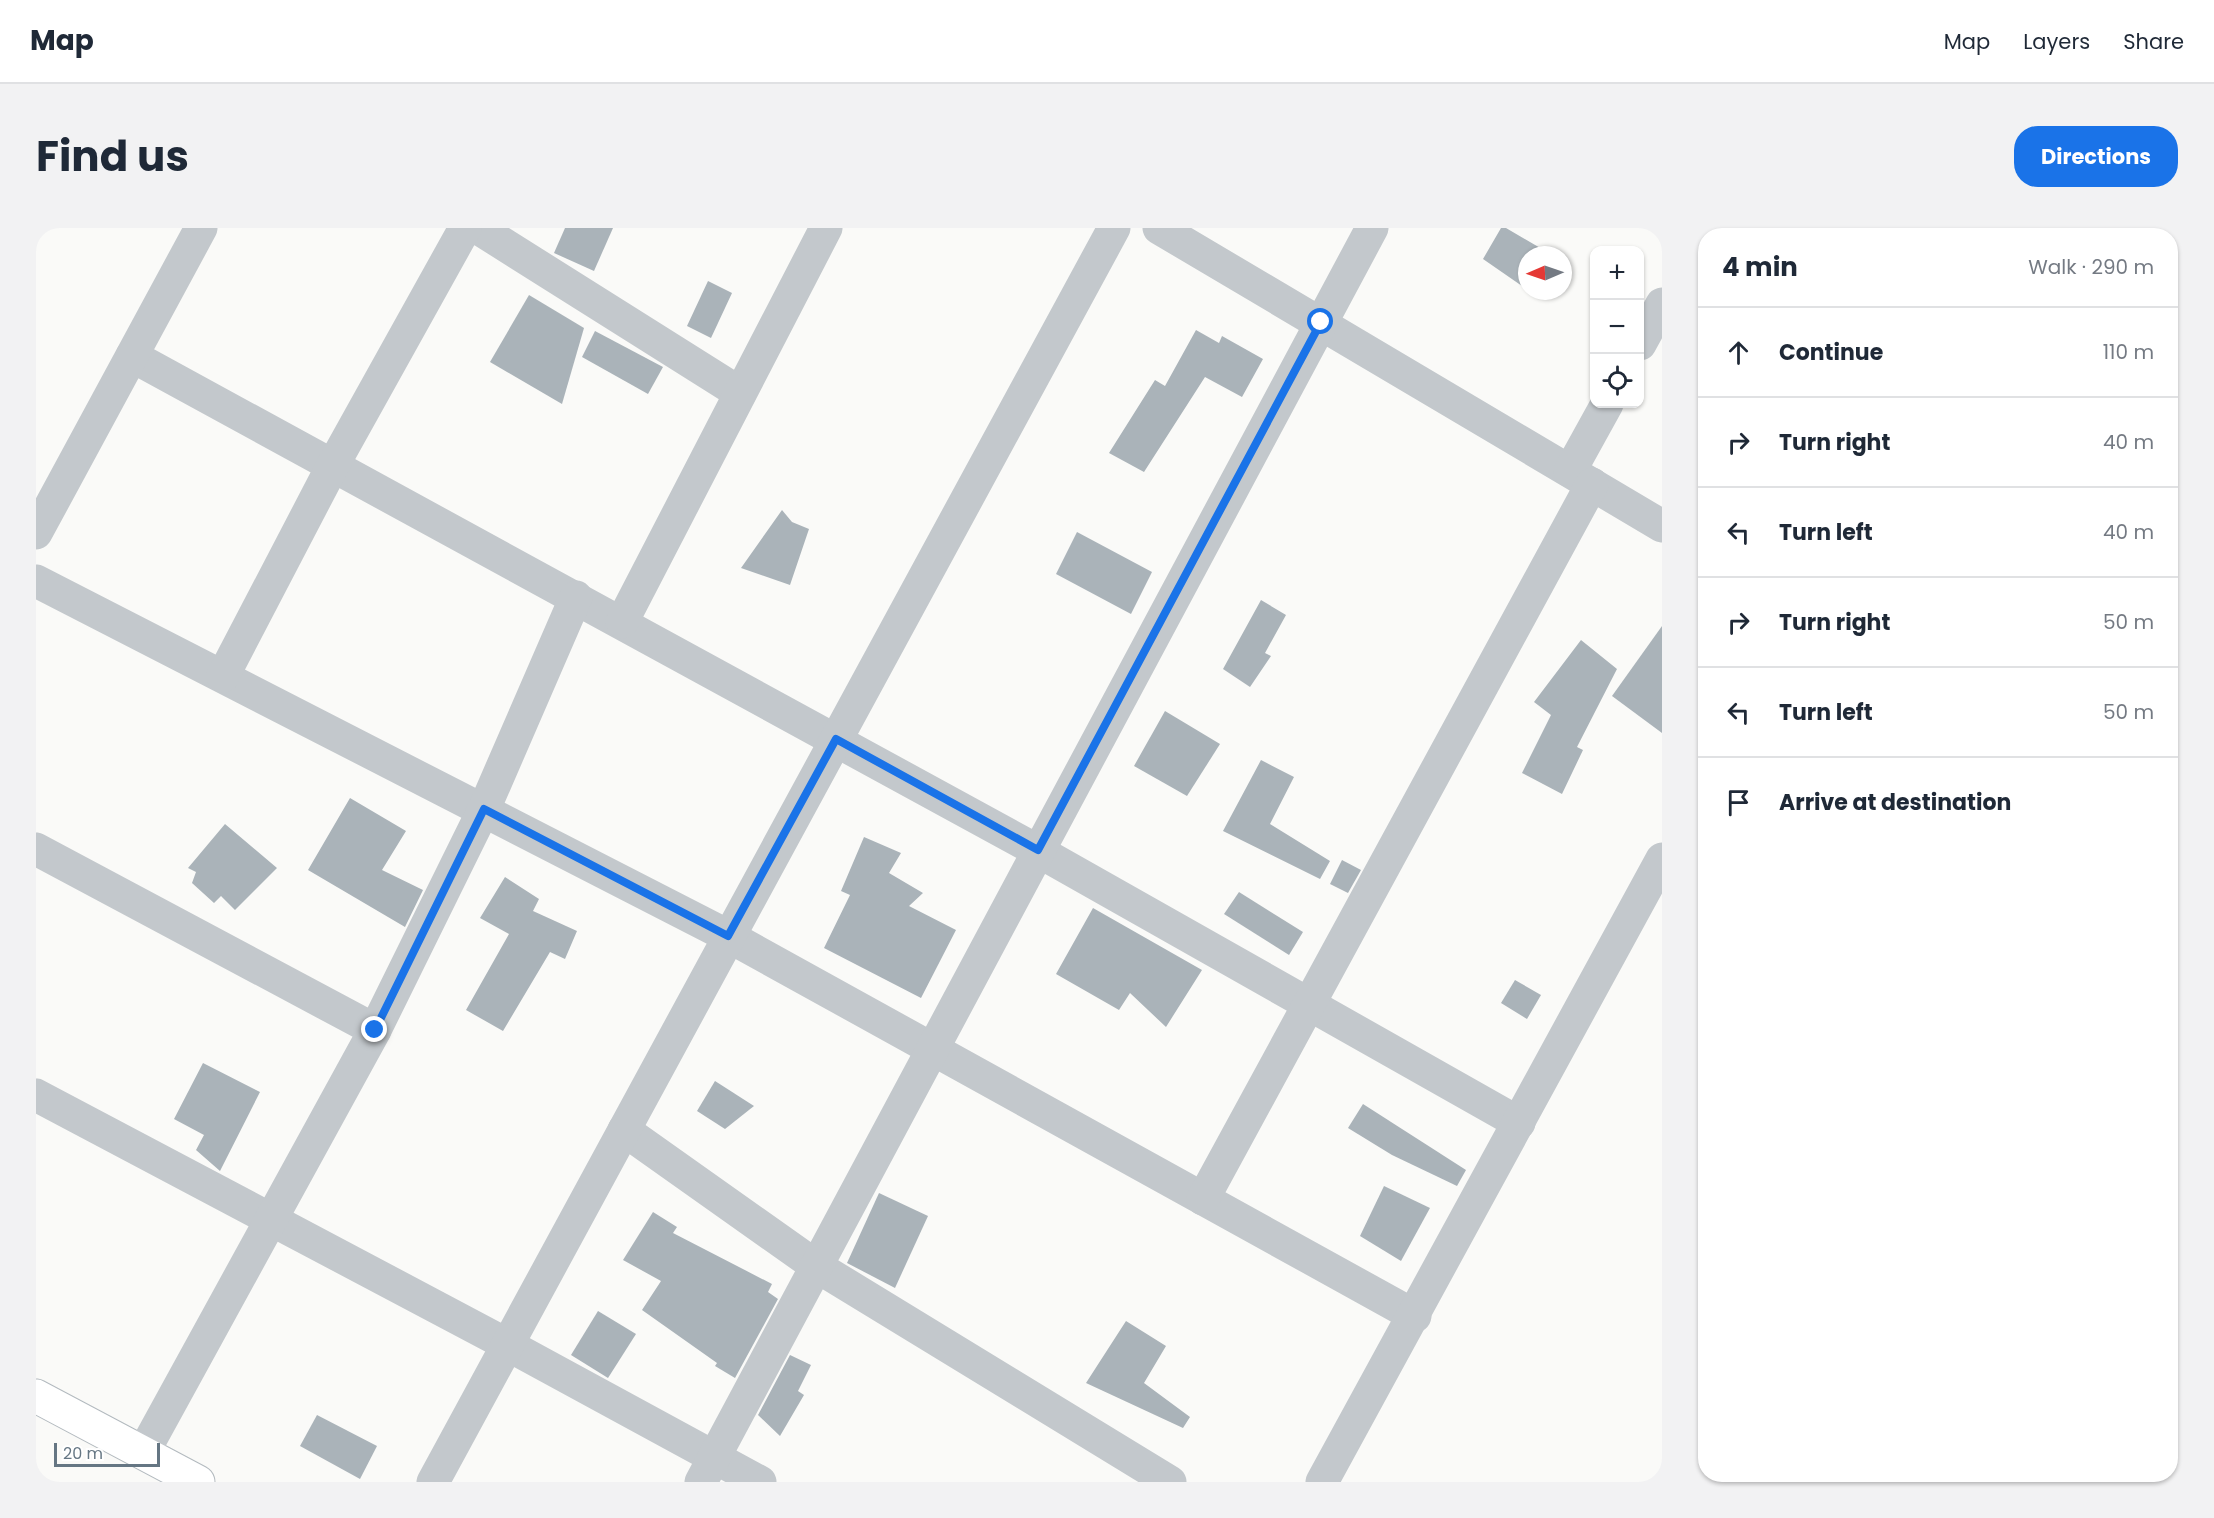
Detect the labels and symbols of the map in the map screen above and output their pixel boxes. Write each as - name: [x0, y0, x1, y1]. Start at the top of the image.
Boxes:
- north arrow: [1518, 246, 1572, 300]
- route start: [1307, 308, 1333, 334]
- route end: [361, 1016, 387, 1042]
- scale bar: [54, 1440, 160, 1468]

